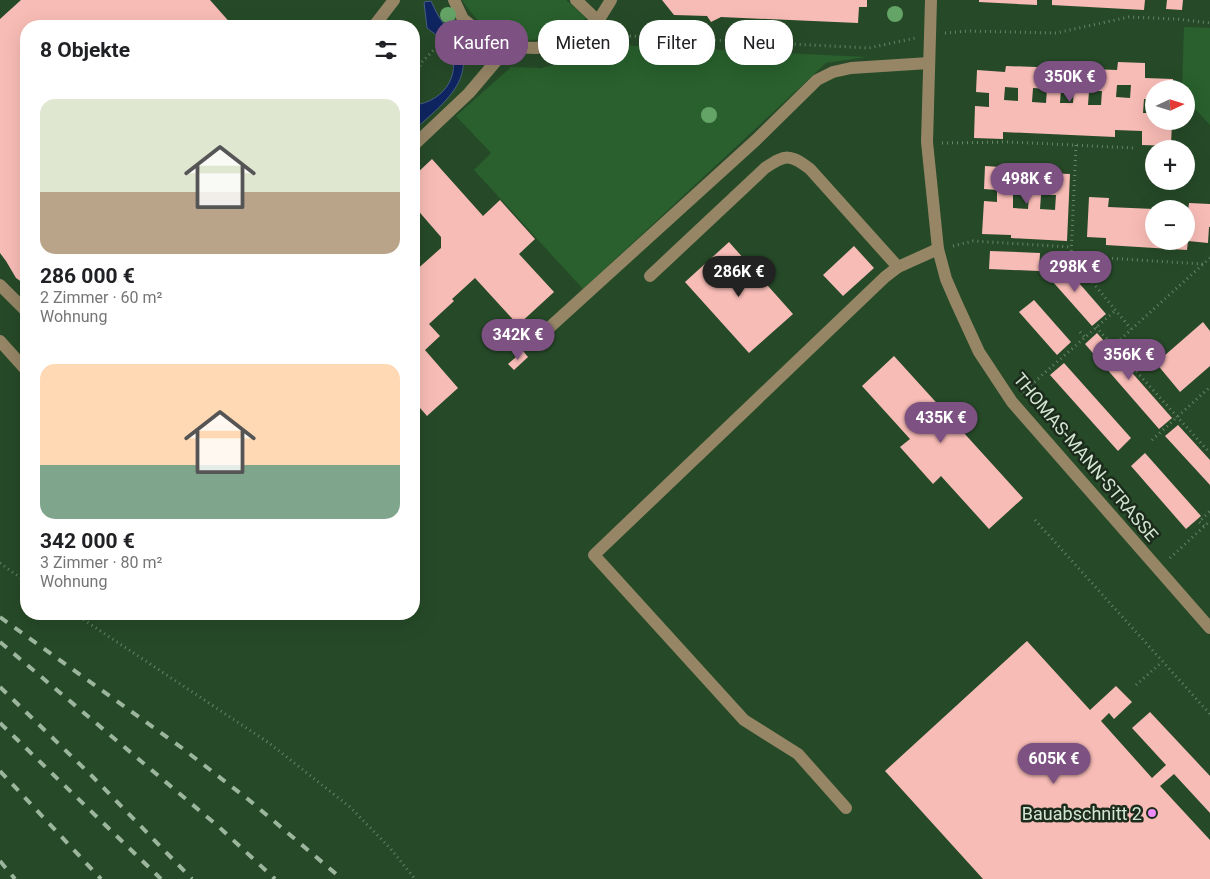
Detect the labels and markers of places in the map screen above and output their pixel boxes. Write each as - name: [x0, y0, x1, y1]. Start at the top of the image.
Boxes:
- pin: 350K €: [1029, 61, 1111, 103]
- pin: 498K €: [986, 162, 1068, 205]
- pin: 298K €: [1034, 250, 1116, 293]
- pin: 286K €: [698, 256, 780, 298]
- pin: 342K €: [477, 318, 559, 361]
- pin: 356K €: [1088, 338, 1170, 381]
- pin: 435K €: [900, 402, 982, 444]
- pin: 605K €: [1013, 742, 1095, 785]
- place label: Bauabschnitt 2: [1022, 803, 1142, 824]
- marker: Bauabschnitt 2: [1146, 807, 1158, 819]

